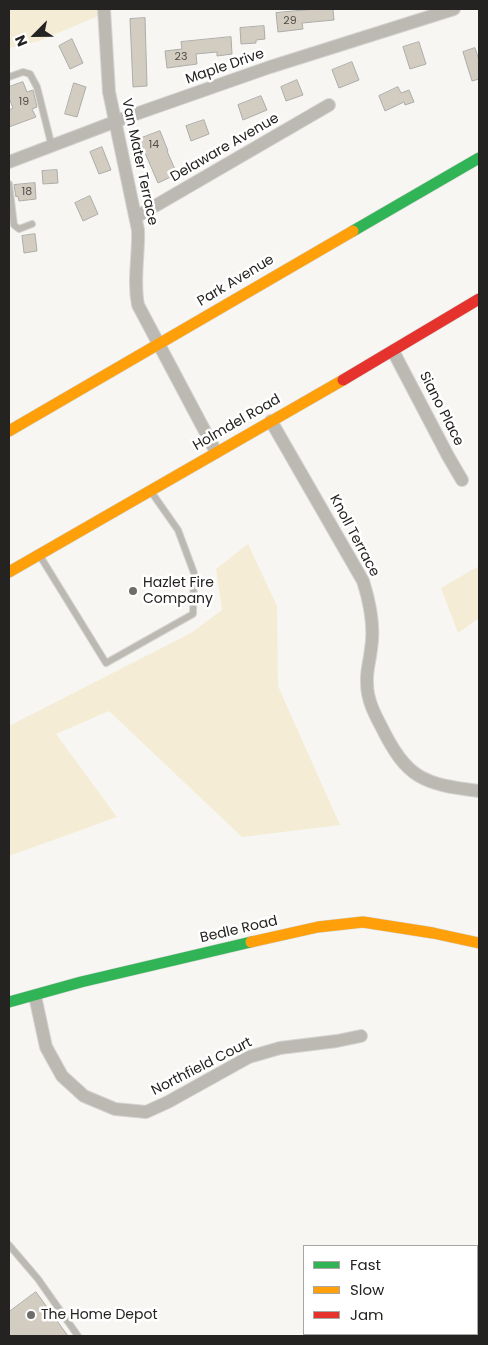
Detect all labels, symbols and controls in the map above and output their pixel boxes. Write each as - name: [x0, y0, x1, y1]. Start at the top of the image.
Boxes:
- north arrow: [10, 10, 60, 60]
- house number: 29: [283, 14, 297, 28]
- text: N: [10, 32, 32, 50]
- street label: Maple Drive: [184, 46, 266, 88]
- house number: 23: [175, 50, 187, 64]
- house number: 19: [19, 95, 29, 109]
- street label: Van Mater Terrace: [117, 97, 161, 227]
- street label: Delaware Avenue: [168, 110, 282, 186]
- house number: 14: [149, 138, 159, 152]
- house number: 18: [22, 185, 32, 199]
- street label: Park Avenue: [195, 252, 277, 310]
- street label: Siano Place: [415, 369, 467, 449]
- street label: Holmdel Road: [190, 391, 284, 455]
- street label: Knoll Terrace: [325, 492, 383, 580]
- place label: Hazlet Fire Company: [143, 575, 214, 608]
- marker: Hazlet Fire Company: [127, 585, 139, 597]
- street label: Bedle Road: [199, 913, 279, 947]
- street label: Northfield Court: [149, 1034, 255, 1100]
- legend: [303, 1245, 478, 1335]
- text: Fast: [350, 1254, 381, 1275]
- text: Slow: [350, 1279, 384, 1300]
- text: Jam: [350, 1304, 384, 1325]
- place label: The Home Depot: [41, 1307, 158, 1323]
- marker: The Home Depot: [25, 1309, 37, 1321]

